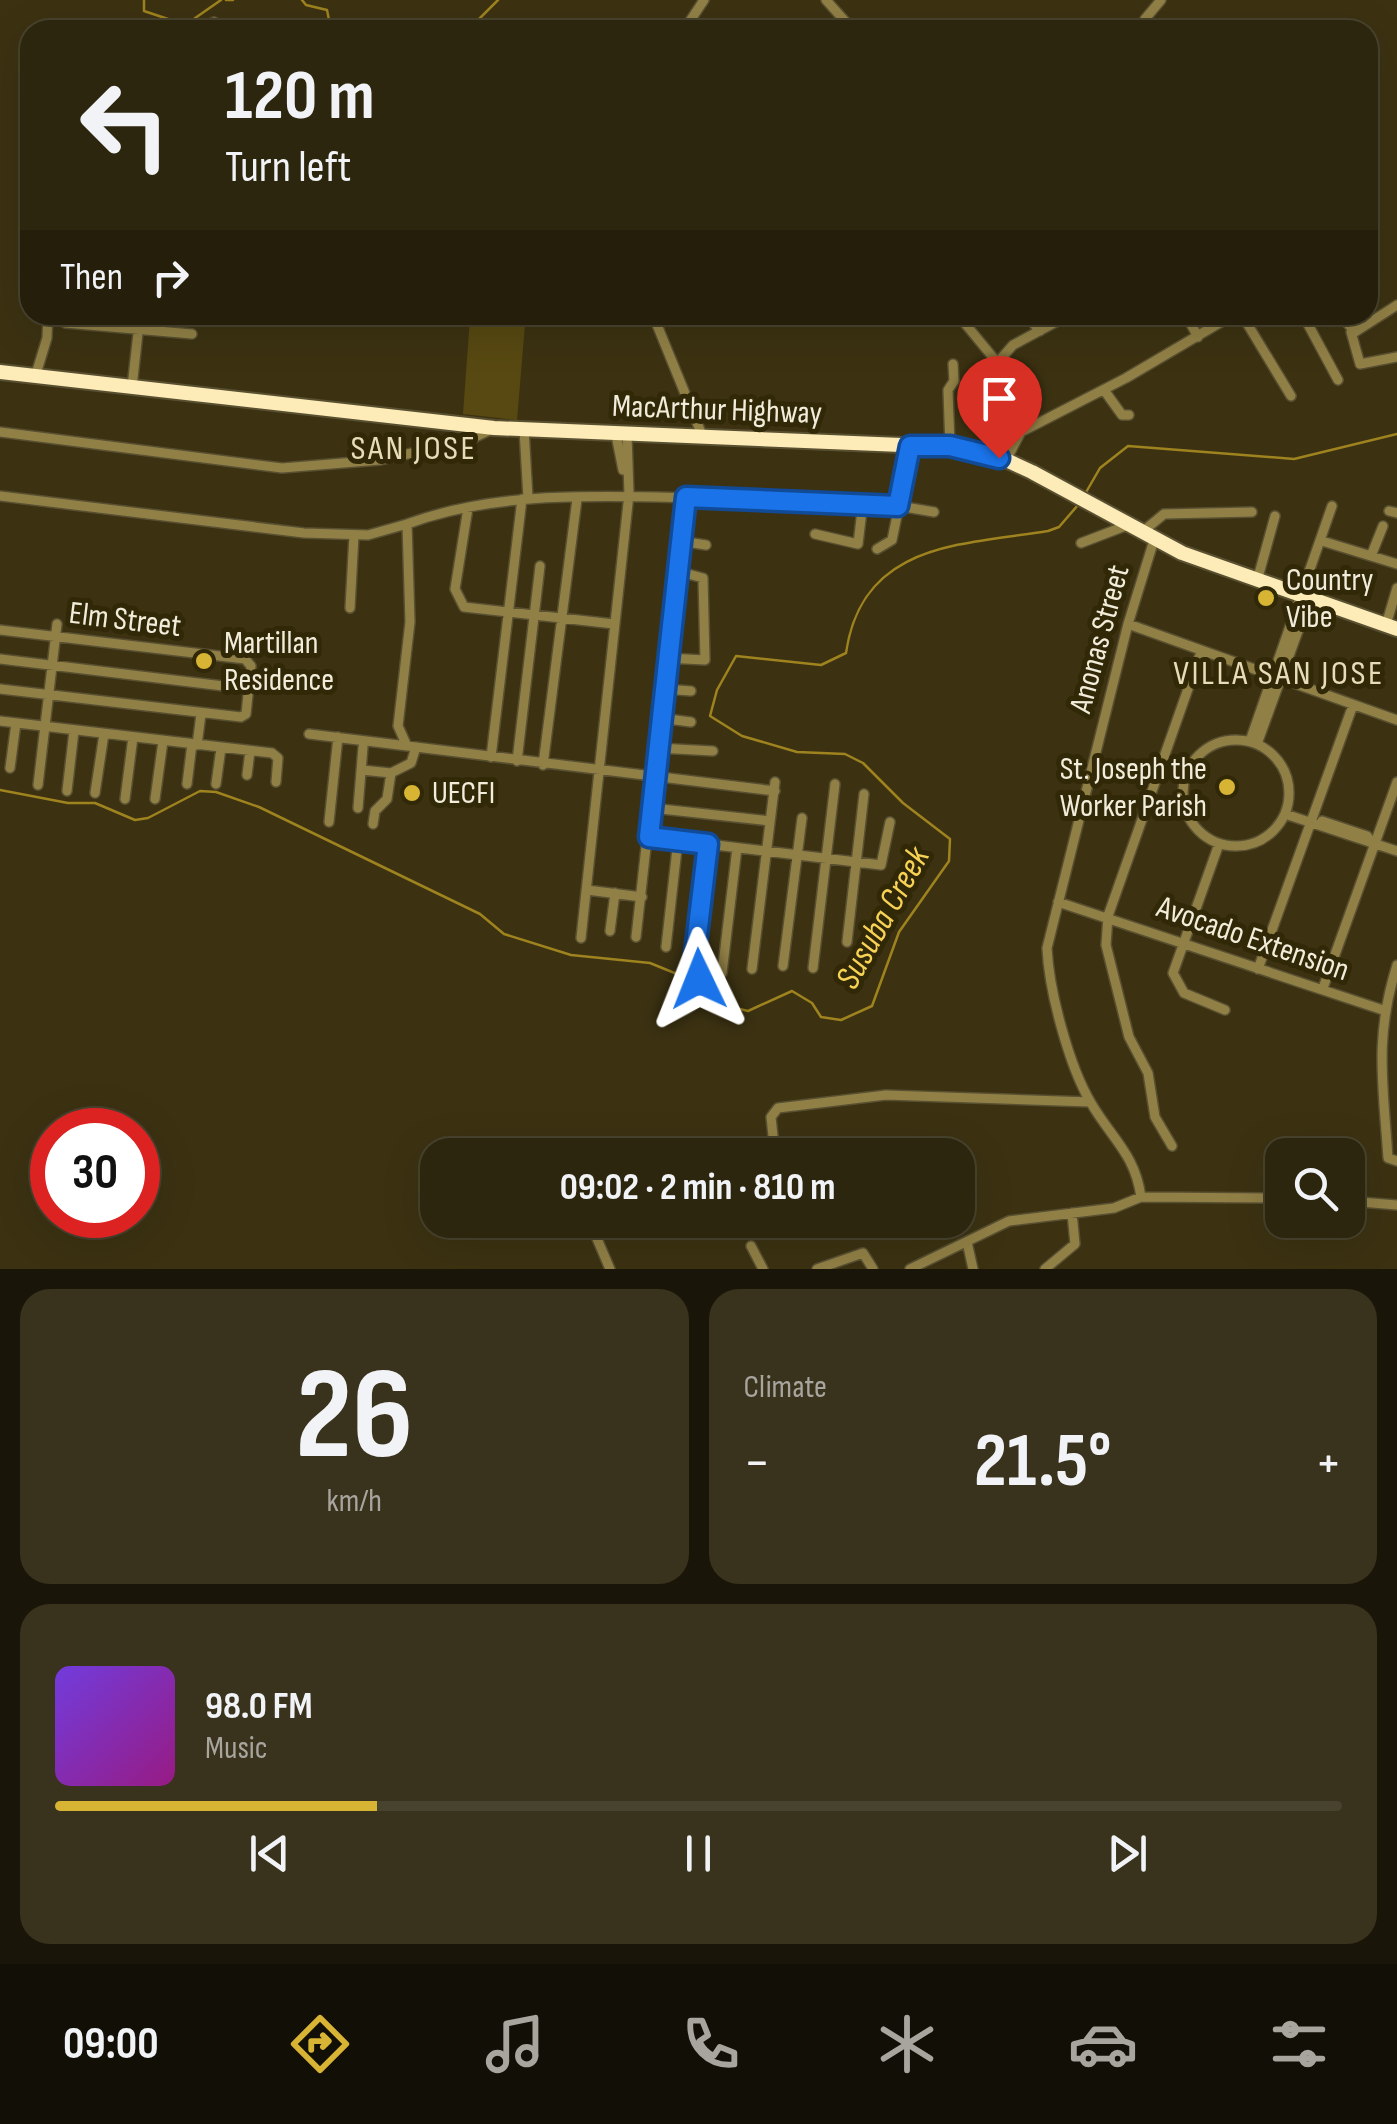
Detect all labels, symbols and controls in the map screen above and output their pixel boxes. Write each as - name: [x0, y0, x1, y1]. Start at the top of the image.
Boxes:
- text: 120 m: [225, 55, 375, 139]
- icon: left: [60, 60, 190, 190]
- text: Turn left: [225, 140, 351, 195]
- icon: right: [143, 250, 198, 305]
- text: Then: [60, 255, 123, 300]
- pin: [957, 356, 1042, 459]
- icon: arrive: [972, 371, 1027, 426]
- street label: MacArthur Highway: [612, 387, 822, 433]
- district label: SAN JOSE: [351, 427, 478, 470]
- street label: Anonas Street: [1061, 561, 1138, 718]
- place label: Country Vibe: [1286, 561, 1373, 637]
- marker: Country Vibe: [1255, 587, 1277, 609]
- street label: Elm Street: [67, 594, 183, 646]
- place label: Martillan Residence: [224, 624, 334, 700]
- marker: Martillan Residence: [193, 650, 215, 672]
- district label: VILLA SAN JOSE: [1173, 652, 1385, 695]
- place label: St. Joseph the Worker Parish: [1060, 750, 1207, 826]
- place label: UECFI: [432, 774, 495, 813]
- marker: St. Joseph the Worker Parish: [1216, 776, 1238, 798]
- marker: UECFI: [401, 782, 423, 804]
- water label: Susuba Creek: [826, 839, 940, 996]
- street label: Avocado Extension: [1151, 888, 1354, 990]
- position arrow: [647, 927, 751, 1031]
- speed limit sign: 30: [30, 1108, 160, 1238]
- map controls: [1265, 1138, 1365, 1238]
- button: search: [1265, 1138, 1365, 1238]
- text: 09:02 · 2 min · 810 m: [560, 1165, 835, 1210]
- text: 26: [295, 1339, 413, 1495]
- text: Climate: [744, 1368, 827, 1407]
- text: 21.5°: [974, 1417, 1112, 1508]
- text: −: [744, 1430, 770, 1497]
- text: +: [1315, 1430, 1342, 1497]
- text: km/h: [327, 1482, 382, 1521]
- text: 98.0 FM: [205, 1684, 313, 1729]
- text: Music: [205, 1729, 268, 1768]
- icon: previous: [242, 1826, 297, 1881]
- icon: pause: [671, 1826, 726, 1881]
- icon: next: [1100, 1826, 1155, 1881]
- icon: directions: [285, 2009, 355, 2079]
- icon: music: [480, 2009, 550, 2079]
- icon: phone: [676, 2009, 746, 2079]
- icon: climate: [872, 2009, 942, 2079]
- icon: car: [1068, 2009, 1138, 2079]
- icon: filters: [1264, 2009, 1334, 2079]
- text: 09:00: [63, 2017, 159, 2072]

